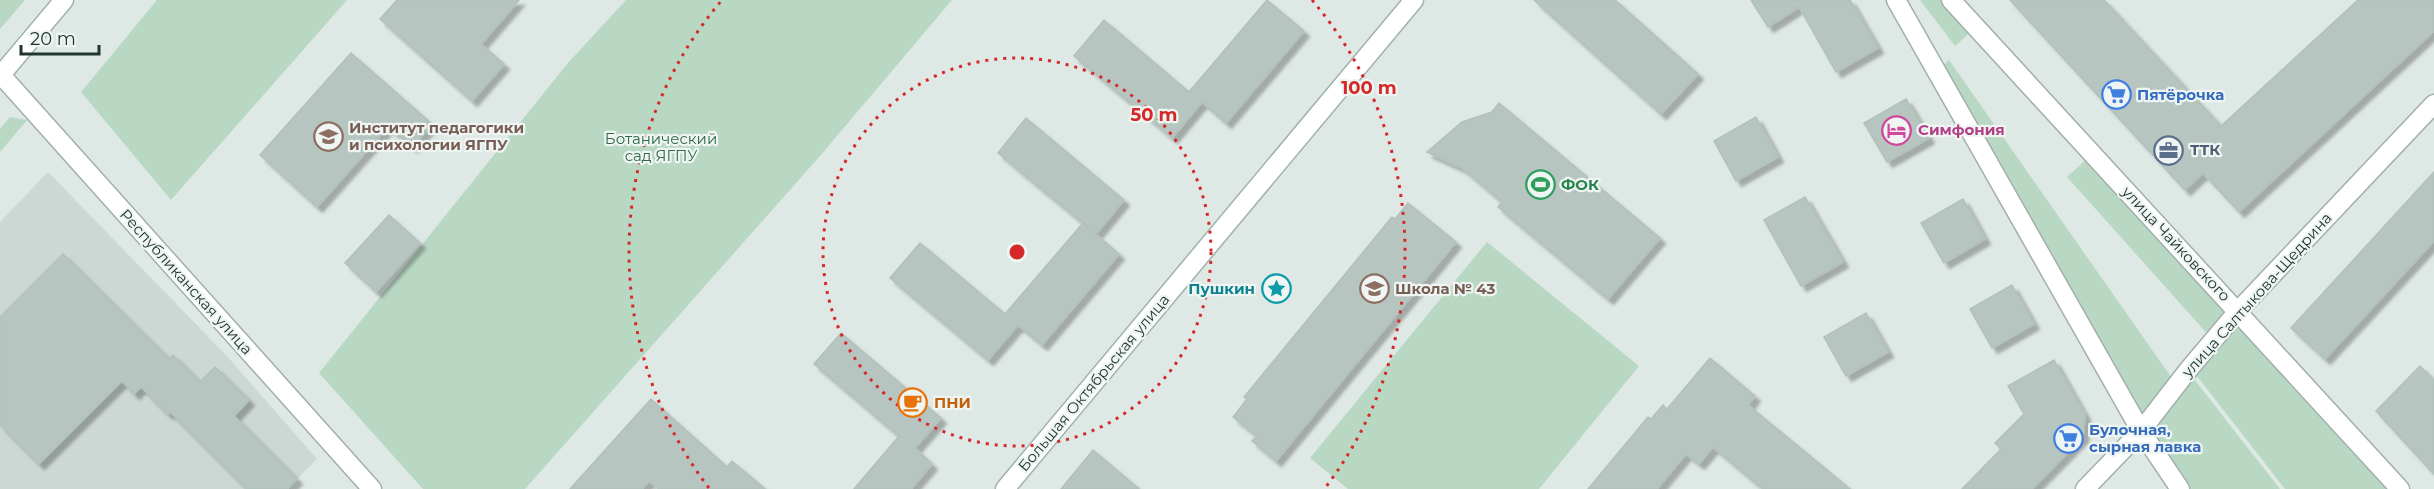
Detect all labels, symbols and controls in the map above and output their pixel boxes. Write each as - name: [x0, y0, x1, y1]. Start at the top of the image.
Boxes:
- scale bar: [21, 18, 99, 56]
- text: 20 m: [30, 28, 76, 50]
- text: 100 m: [1341, 77, 1397, 99]
- supermarket icon: Пятёрочка: [2100, 79, 2132, 111]
- place label: Пятёрочка: [2137, 85, 2224, 104]
- text: 50 m: [1131, 104, 1177, 126]
- hotel icon: Симфония: [1881, 114, 1913, 146]
- place label: Институт педагогики и психологии ЯГПУ: [349, 118, 524, 154]
- place label: Симфония: [1918, 120, 2005, 139]
- school or university icon: Институт педагогики и психологии ЯГПУ: [312, 121, 344, 153]
- park label: Ботанический сад ЯГПУ: [605, 129, 717, 165]
- office icon: ТТК: [2153, 134, 2185, 166]
- place label: ТТК: [2190, 140, 2220, 159]
- sports icon: ФОК: [1524, 169, 1556, 201]
- place label: ФОК: [1561, 175, 1599, 194]
- street label: улица Чайковского: [2117, 181, 2235, 305]
- street label: Республиканская улица: [116, 205, 257, 358]
- street label: улица Салтыкова-Щедрина: [2177, 208, 2336, 382]
- centre of rings: [1007, 242, 1027, 262]
- place icon: Пушкин: [1260, 273, 1292, 305]
- school or university icon: Школа № 43: [1358, 273, 1390, 305]
- place label: Пушкин: [1188, 279, 1255, 298]
- place label: Школа № 43: [1395, 279, 1496, 298]
- street label: Большая Октябрьская улица: [1014, 290, 1173, 475]
- cafe icon: ПНИ: [897, 387, 929, 419]
- place label: ПНИ: [934, 393, 971, 412]
- place label: Булочная, сырная лавка: [2089, 420, 2201, 456]
- supermarket icon: Булочная, сырная лавка: [2052, 423, 2084, 455]

